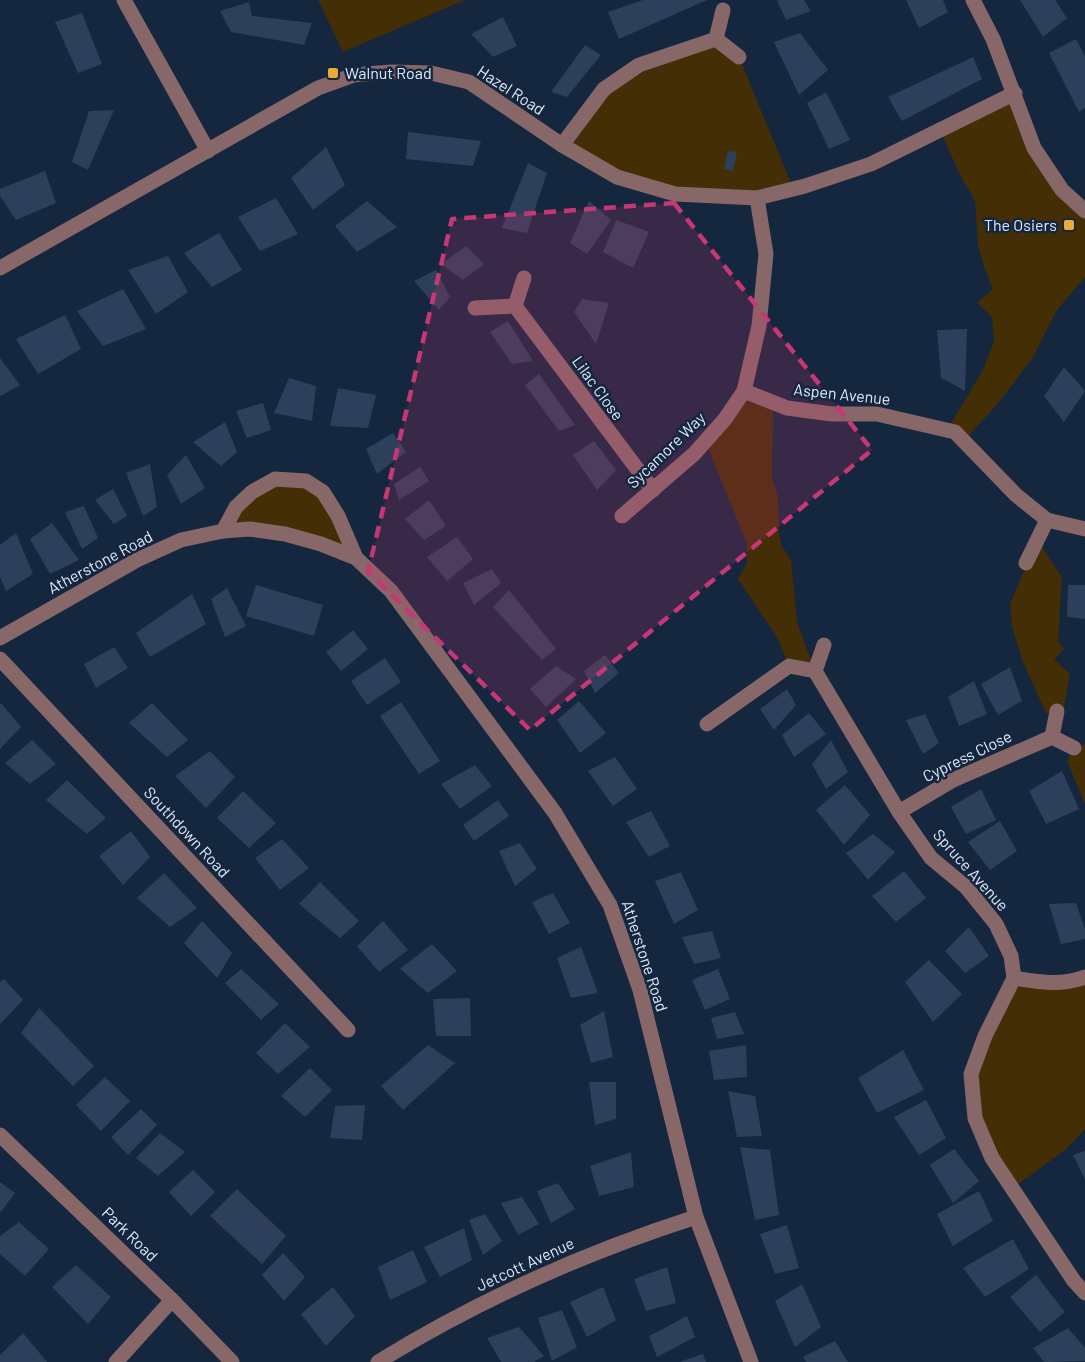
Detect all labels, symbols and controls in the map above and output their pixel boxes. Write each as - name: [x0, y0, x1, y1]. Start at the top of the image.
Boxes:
- street label: Hazel Road: [474, 61, 549, 118]
- place label: Walnut Road: [345, 63, 432, 82]
- marker: Walnut Road: [326, 66, 340, 80]
- place label: The Osiers: [984, 215, 1057, 234]
- marker: The Osiers: [1062, 218, 1076, 232]
- street label: Lilac Close: [569, 352, 628, 424]
- street label: Aspen Avenue: [793, 379, 891, 408]
- street label: Sycamore Way: [623, 407, 709, 492]
- street label: Atherstone Road: [44, 526, 155, 597]
- street label: Cypress Close: [919, 726, 1014, 785]
- street label: Southdown Road: [141, 782, 234, 881]
- street label: Spruce Avenue: [930, 825, 1013, 914]
- street label: Atherstone Road: [619, 898, 672, 1014]
- street label: Park Road: [99, 1202, 162, 1265]
- street label: Jetcott Avenue: [473, 1233, 577, 1295]

